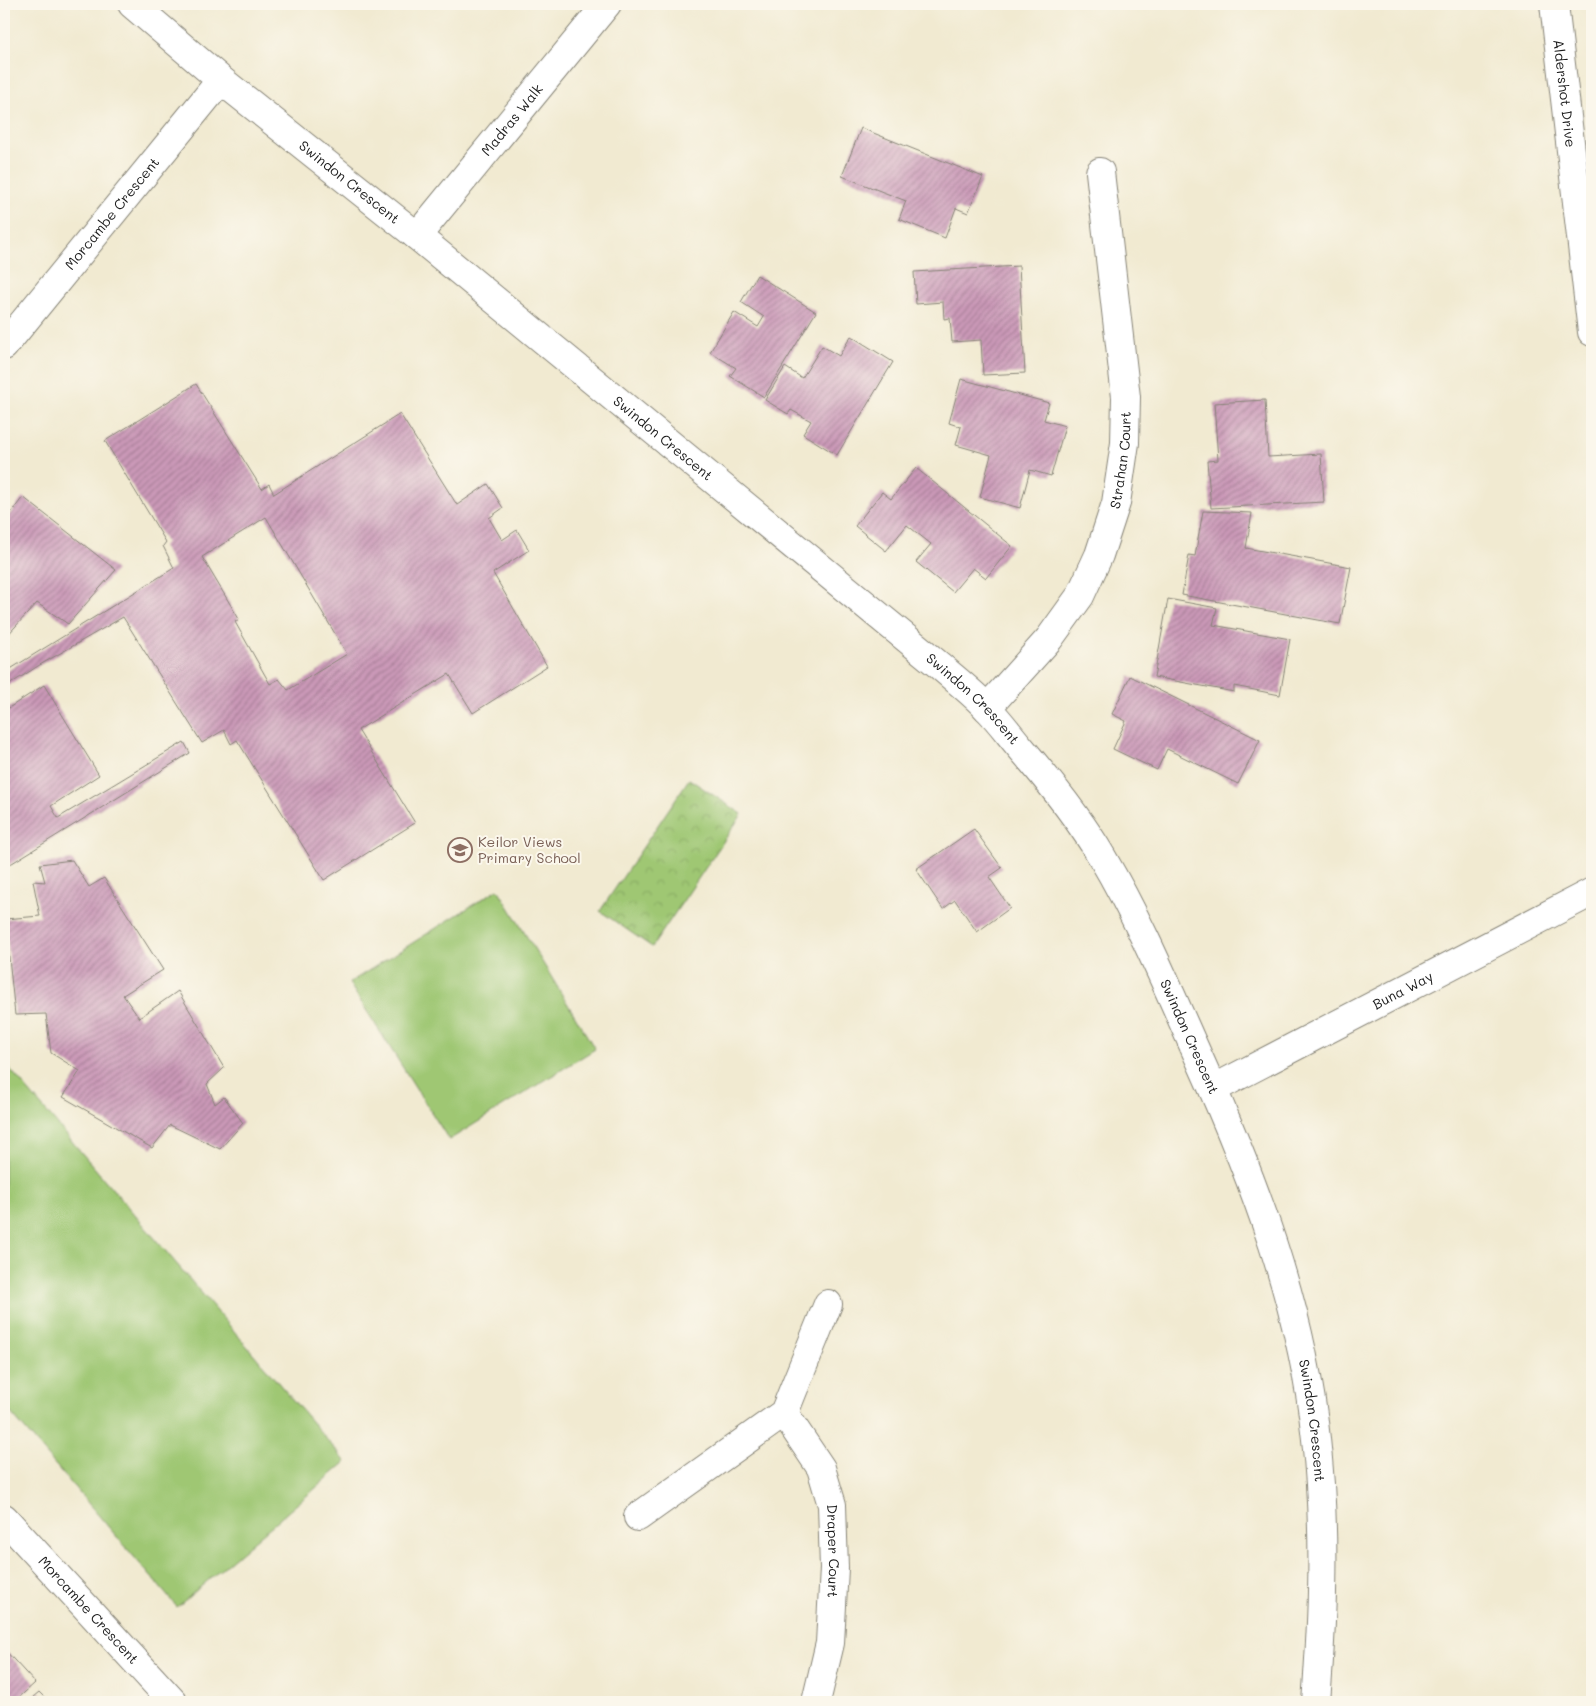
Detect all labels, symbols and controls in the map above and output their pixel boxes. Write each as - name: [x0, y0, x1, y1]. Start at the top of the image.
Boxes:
- street label: Aldershot Drive: [1549, 38, 1581, 148]
- street label: Madras Walk: [476, 80, 547, 160]
- street label: Swindon Crescent: [295, 136, 404, 228]
- street label: Morcambe Crescent: [60, 153, 163, 273]
- street label: Swindon Crescent: [610, 391, 717, 484]
- street label: Strahan Court: [1105, 411, 1135, 511]
- street label: Swindon Crescent: [922, 648, 1024, 748]
- place label: Keilor Views Primary School: [478, 832, 581, 867]
- school or university icon: Keilor Views Primary School: [447, 837, 473, 863]
- street label: Buna Way: [1369, 966, 1436, 1013]
- street label: Swindon Crescent: [1156, 976, 1224, 1097]
- street label: Swindon Crescent: [1295, 1357, 1330, 1483]
- street label: Draper Court: [823, 1504, 844, 1598]
- street label: Morcambe Crescent: [35, 1552, 143, 1668]

